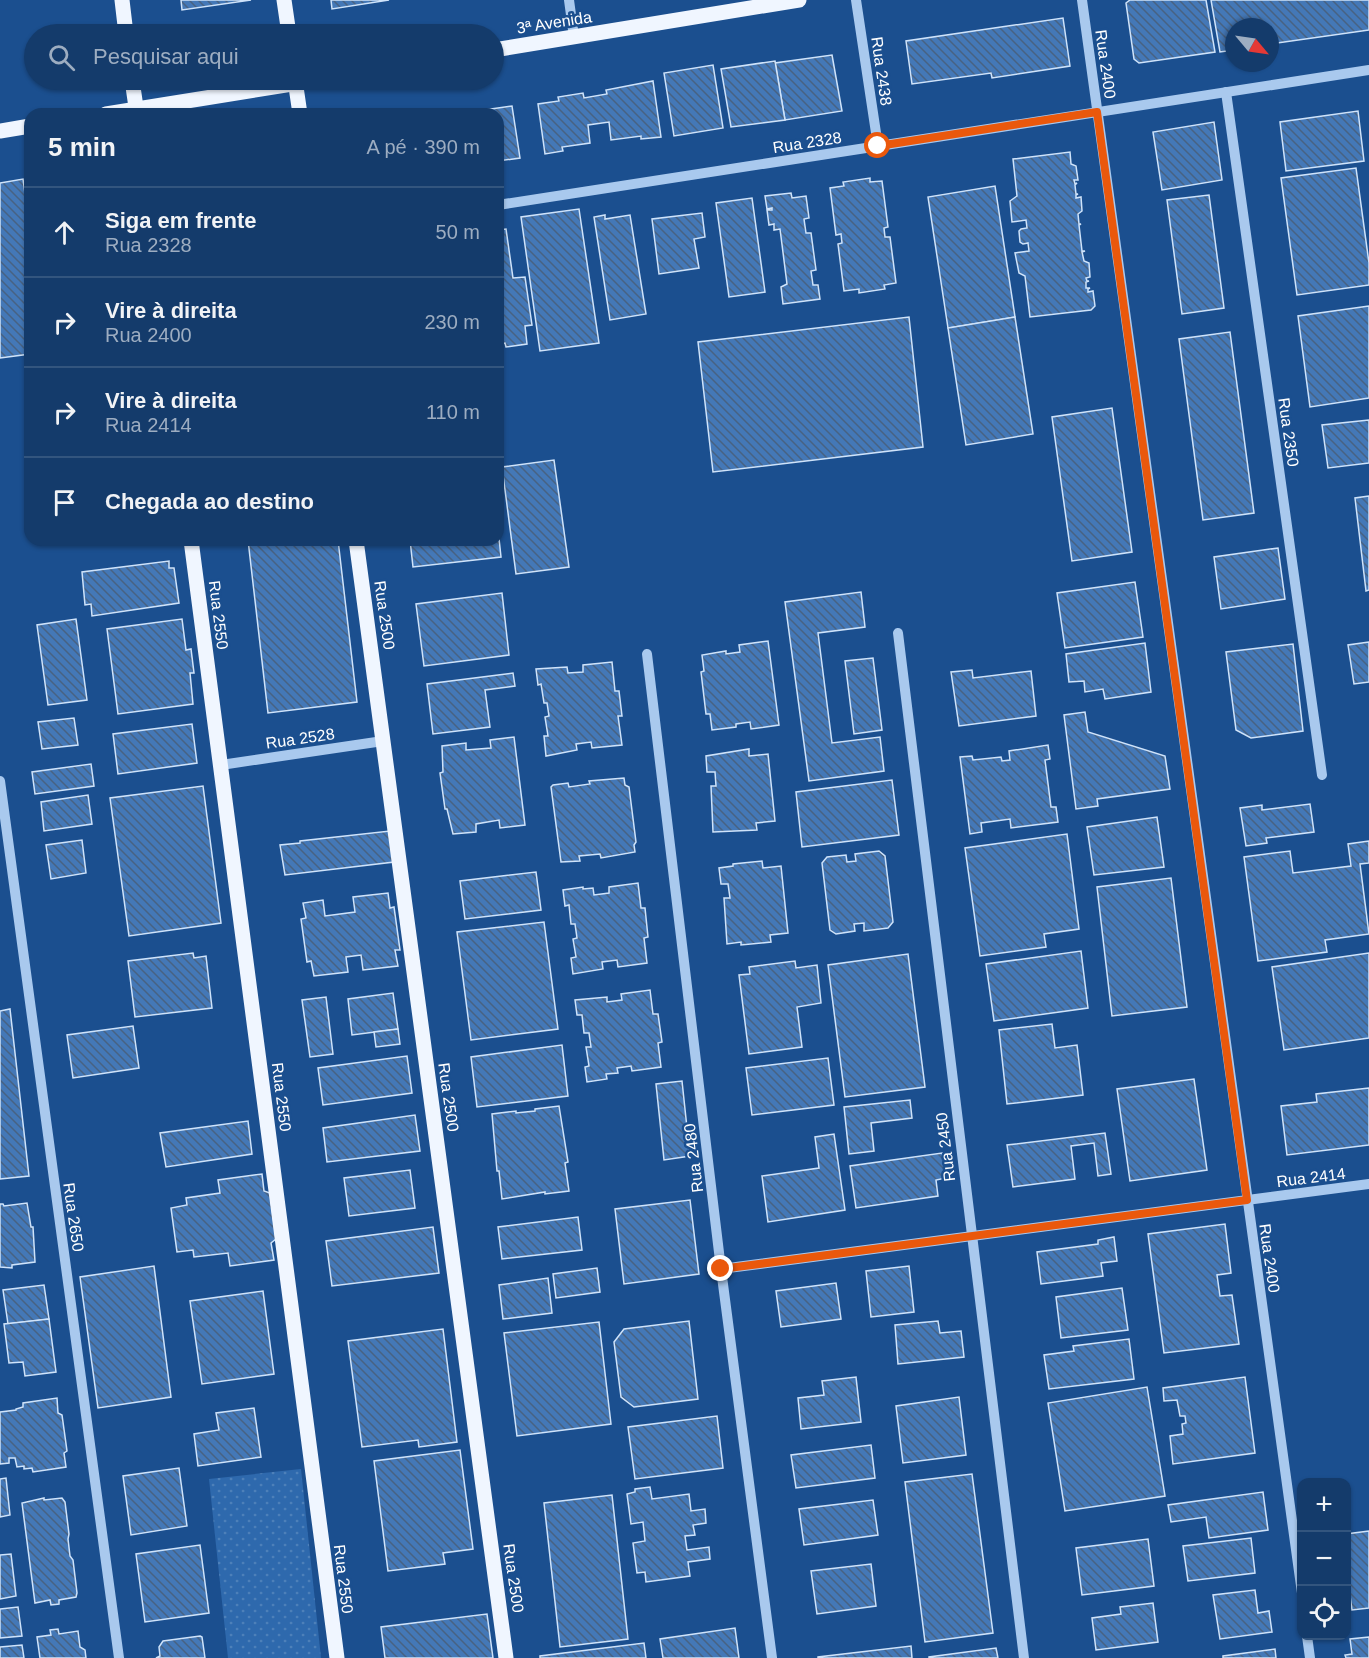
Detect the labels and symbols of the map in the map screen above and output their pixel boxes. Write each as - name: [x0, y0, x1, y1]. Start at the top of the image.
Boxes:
- street label: 3ª Avenida: [515, 8, 593, 37]
- north arrow: [1225, 18, 1279, 72]
- street label: Rua 2400: [1092, 29, 1119, 100]
- street label: Rua 2438: [868, 36, 895, 107]
- street label: Rua 2328: [771, 129, 843, 156]
- route start: [864, 132, 890, 158]
- street label: Rua 2350: [1275, 397, 1302, 468]
- street label: Rua 2550: [206, 580, 231, 651]
- street label: Rua 2500: [371, 580, 398, 651]
- street label: Rua 2528: [265, 725, 336, 752]
- street label: Rua 2550: [269, 1062, 294, 1133]
- street label: Rua 2500: [435, 1062, 462, 1133]
- street label: Rua 2450: [933, 1111, 958, 1182]
- street label: Rua 2480: [681, 1122, 706, 1193]
- street label: Rua 2414: [1276, 1165, 1347, 1190]
- street label: Rua 2650: [60, 1182, 87, 1253]
- street label: Rua 2400: [1256, 1223, 1283, 1294]
- route end: [707, 1255, 733, 1281]
- street label: Rua 2500: [500, 1543, 527, 1614]
- street label: Rua 2550: [331, 1544, 356, 1615]

